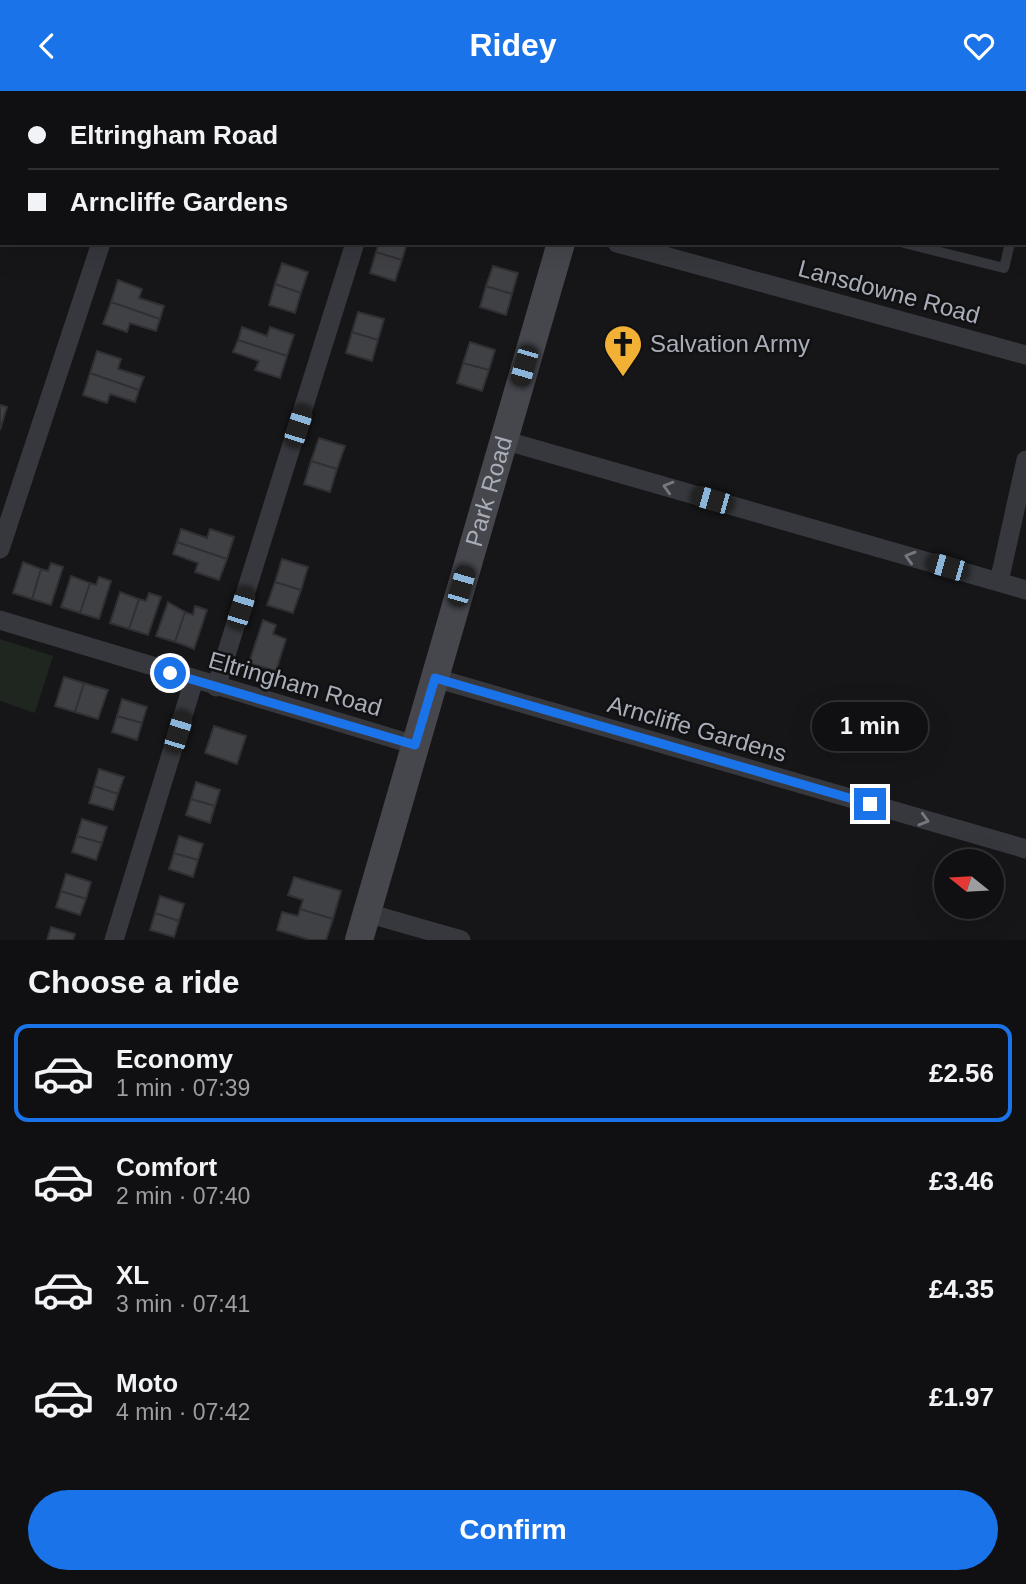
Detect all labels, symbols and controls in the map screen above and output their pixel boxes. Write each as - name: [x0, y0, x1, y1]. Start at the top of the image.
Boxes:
- icon: back: [28, 27, 66, 65]
- text: Ridey: [469, 27, 557, 63]
- icon: heart: [960, 27, 998, 65]
- text: Eltringham Road: [70, 120, 278, 150]
- text: Arncliffe Gardens: [70, 187, 288, 217]
- street label: Lansdowne Road: [795, 254, 983, 329]
- church icon: Salvation Army: [602, 323, 644, 378]
- place label: Salvation Army: [650, 330, 810, 357]
- car: [509, 343, 540, 389]
- car: [282, 403, 315, 449]
- street label: Park Road: [460, 433, 517, 550]
- one-way arrow: [662, 481, 674, 496]
- car: [689, 484, 736, 516]
- one-way arrow: [904, 550, 916, 565]
- car: [924, 551, 971, 583]
- car: [446, 563, 477, 609]
- car: [225, 585, 258, 631]
- street label: Eltringham Road: [205, 646, 385, 721]
- route start: [154, 657, 186, 689]
- street label: Arncliffe Gardens: [605, 690, 790, 767]
- callout: 1 min: [812, 703, 928, 751]
- car: [162, 709, 195, 755]
- text: 1 min: [840, 713, 900, 739]
- route end: [854, 788, 886, 820]
- one-way arrow: [918, 811, 930, 826]
- north arrow: [934, 849, 1004, 919]
- map controls: [934, 849, 1004, 919]
- text: Choose a ride: [28, 964, 240, 1000]
- icon: car: [32, 1042, 95, 1105]
- text: Economy: [116, 1044, 233, 1074]
- text: £2.56: [929, 1058, 994, 1088]
- text: 1 min · 07:39: [116, 1075, 250, 1101]
- icon: car: [32, 1150, 95, 1213]
- text: Comfort: [116, 1152, 217, 1182]
- text: £3.46: [929, 1166, 994, 1196]
- text: 2 min · 07:40: [116, 1183, 250, 1209]
- icon: car: [32, 1258, 95, 1321]
- text: XL: [116, 1260, 149, 1290]
- text: £4.35: [929, 1274, 994, 1304]
- text: 3 min · 07:41: [116, 1291, 250, 1317]
- icon: car: [32, 1366, 95, 1429]
- text: Moto: [116, 1368, 178, 1398]
- text: £1.97: [929, 1382, 994, 1412]
- text: 4 min · 07:42: [116, 1399, 250, 1425]
- button: Confirm: [28, 1490, 998, 1570]

